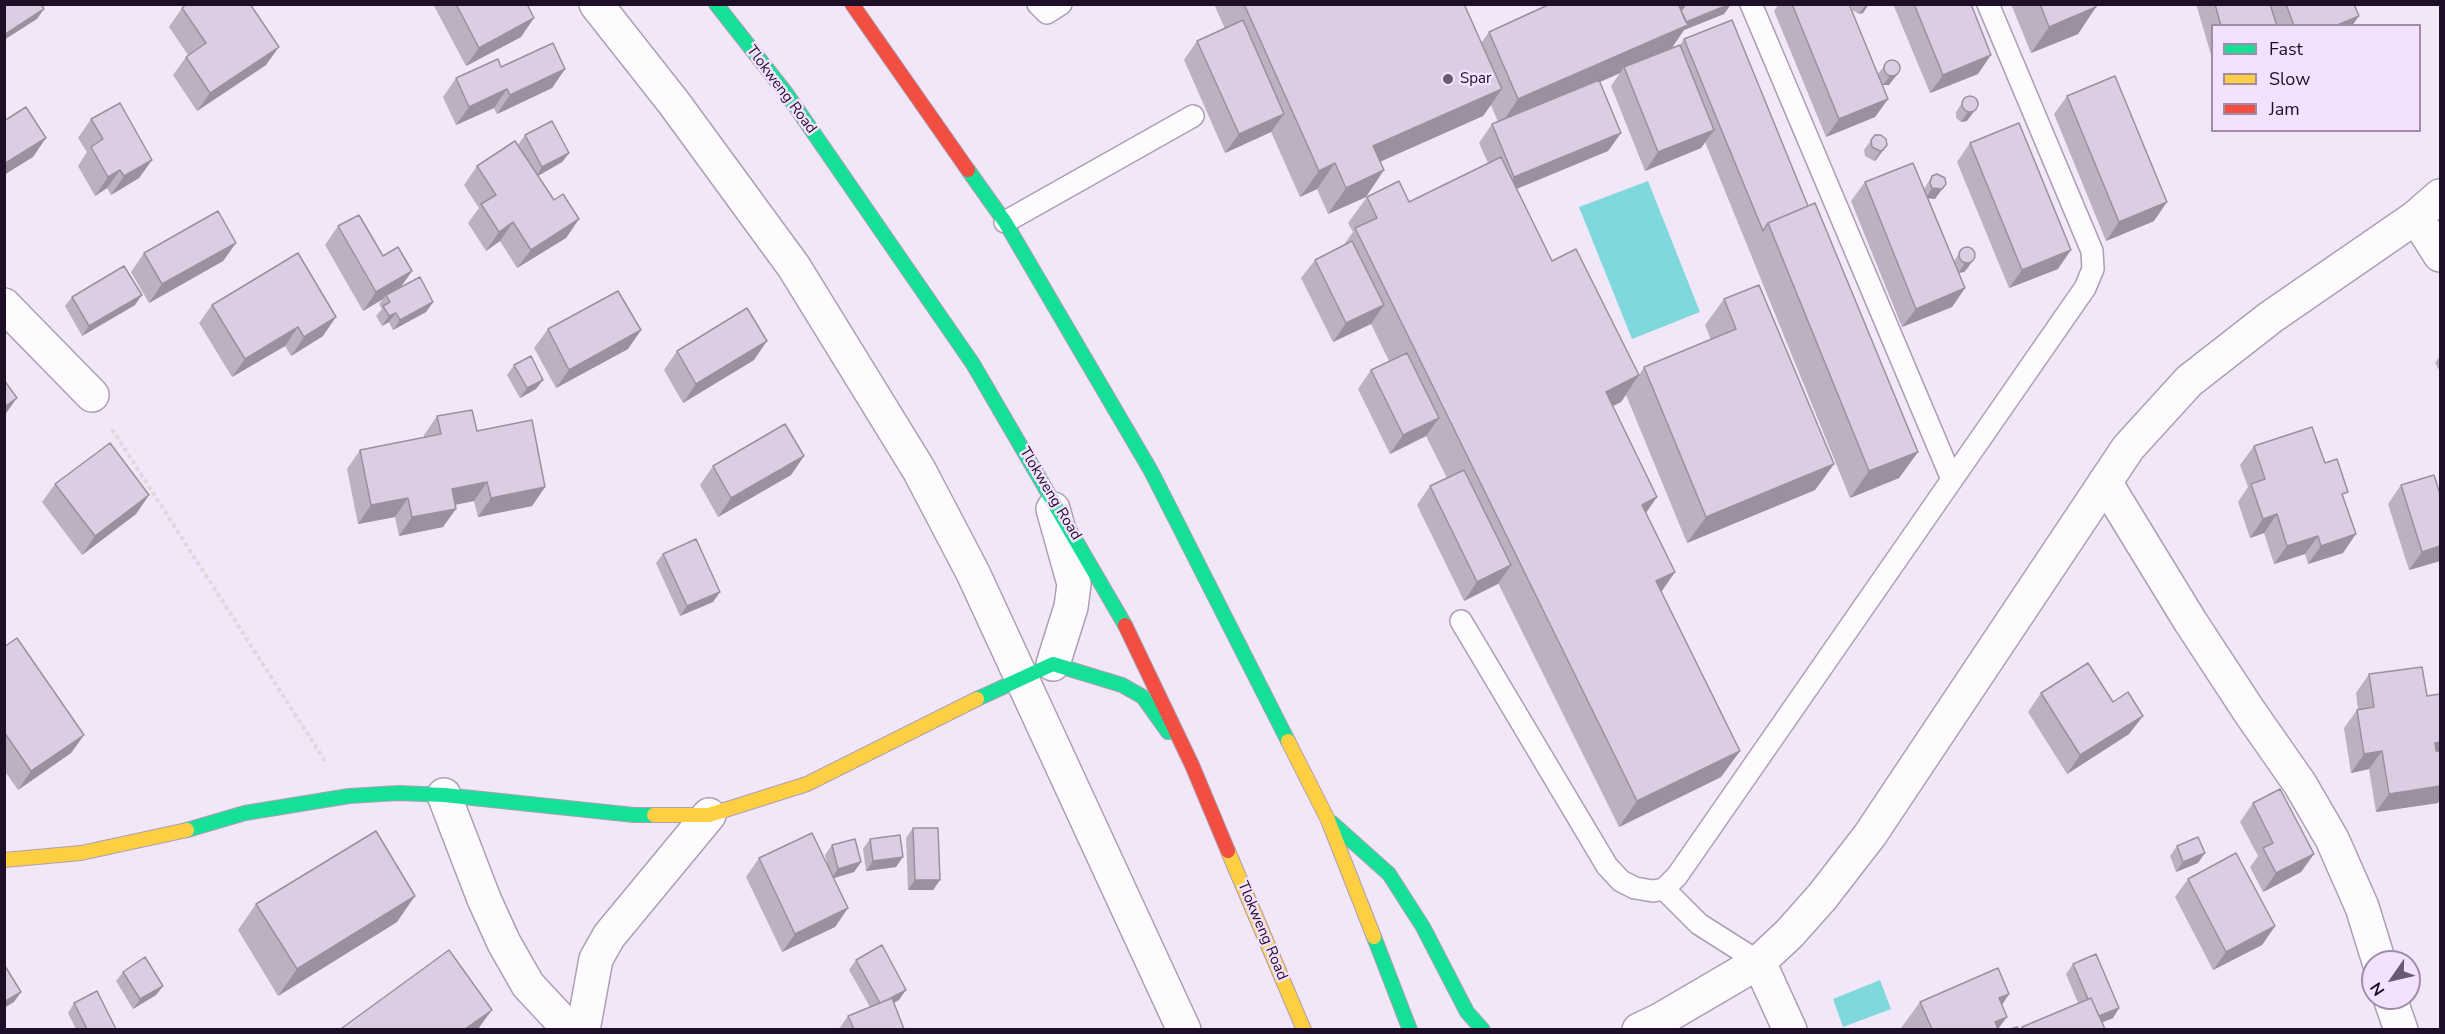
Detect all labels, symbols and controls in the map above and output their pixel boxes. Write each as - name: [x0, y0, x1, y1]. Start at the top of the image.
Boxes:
- legend: [2211, 24, 2421, 132]
- text: Fast: [2269, 37, 2303, 61]
- street label: Tlokweng Road: [742, 42, 820, 138]
- text: Slow: [2269, 67, 2310, 91]
- place label: Spar: [1460, 70, 1491, 88]
- marker: Spar: [1441, 72, 1455, 86]
- text: Jam: [2269, 97, 2300, 121]
- street label: Tlokweng Road: [1015, 444, 1085, 544]
- street label: Tlokweng Road: [1233, 879, 1291, 983]
- north arrow: [2361, 950, 2421, 1010]
- text: N: [2365, 978, 2390, 1000]

